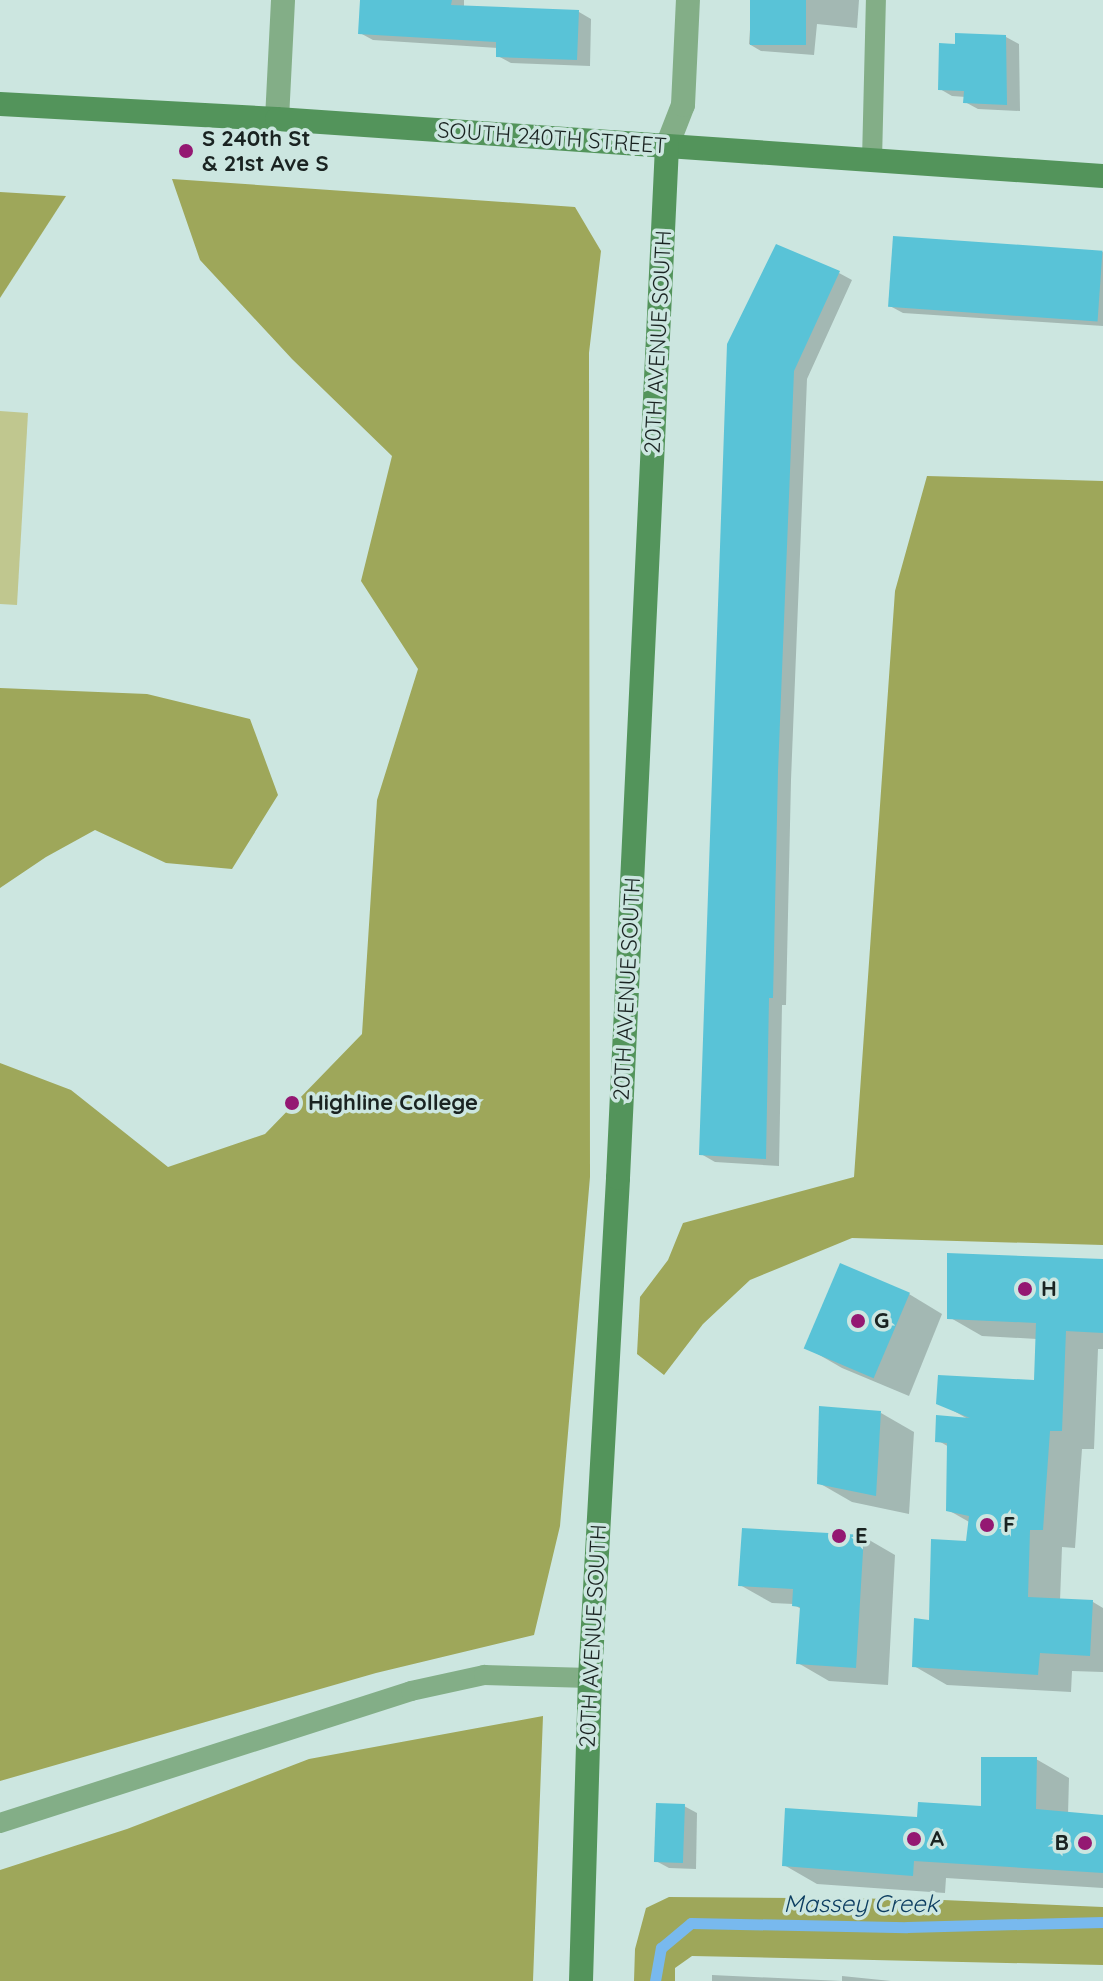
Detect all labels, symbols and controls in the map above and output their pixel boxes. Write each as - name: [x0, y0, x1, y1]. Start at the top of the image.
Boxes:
- street label: SOUTH 240TH STREET: [436, 117, 668, 159]
- place label: S 240th St & 21st Ave S: [202, 125, 329, 176]
- marker: S 240th St & 21st Ave S: [177, 142, 195, 160]
- street label: 20TH AVENUE SOUTH: [639, 230, 677, 454]
- street label: 20TH AVENUE SOUTH: [608, 877, 646, 1101]
- place label: Highline College: [308, 1090, 478, 1116]
- marker: Highline College: [283, 1094, 301, 1112]
- place label: H: [1041, 1276, 1057, 1302]
- marker: H: [1016, 1280, 1034, 1298]
- place label: G: [874, 1308, 889, 1334]
- marker: G: [849, 1312, 867, 1330]
- place label: F: [1003, 1512, 1015, 1538]
- marker: F: [978, 1516, 996, 1534]
- place label: E: [855, 1523, 868, 1549]
- street label: 20TH AVENUE SOUTH: [574, 1524, 612, 1748]
- marker: E: [830, 1527, 848, 1545]
- place label: A: [930, 1826, 944, 1852]
- marker: A: [905, 1830, 923, 1848]
- place label: B: [1055, 1830, 1069, 1856]
- marker: B: [1076, 1834, 1094, 1852]
- water label: Massey Creek: [784, 1890, 938, 1918]

